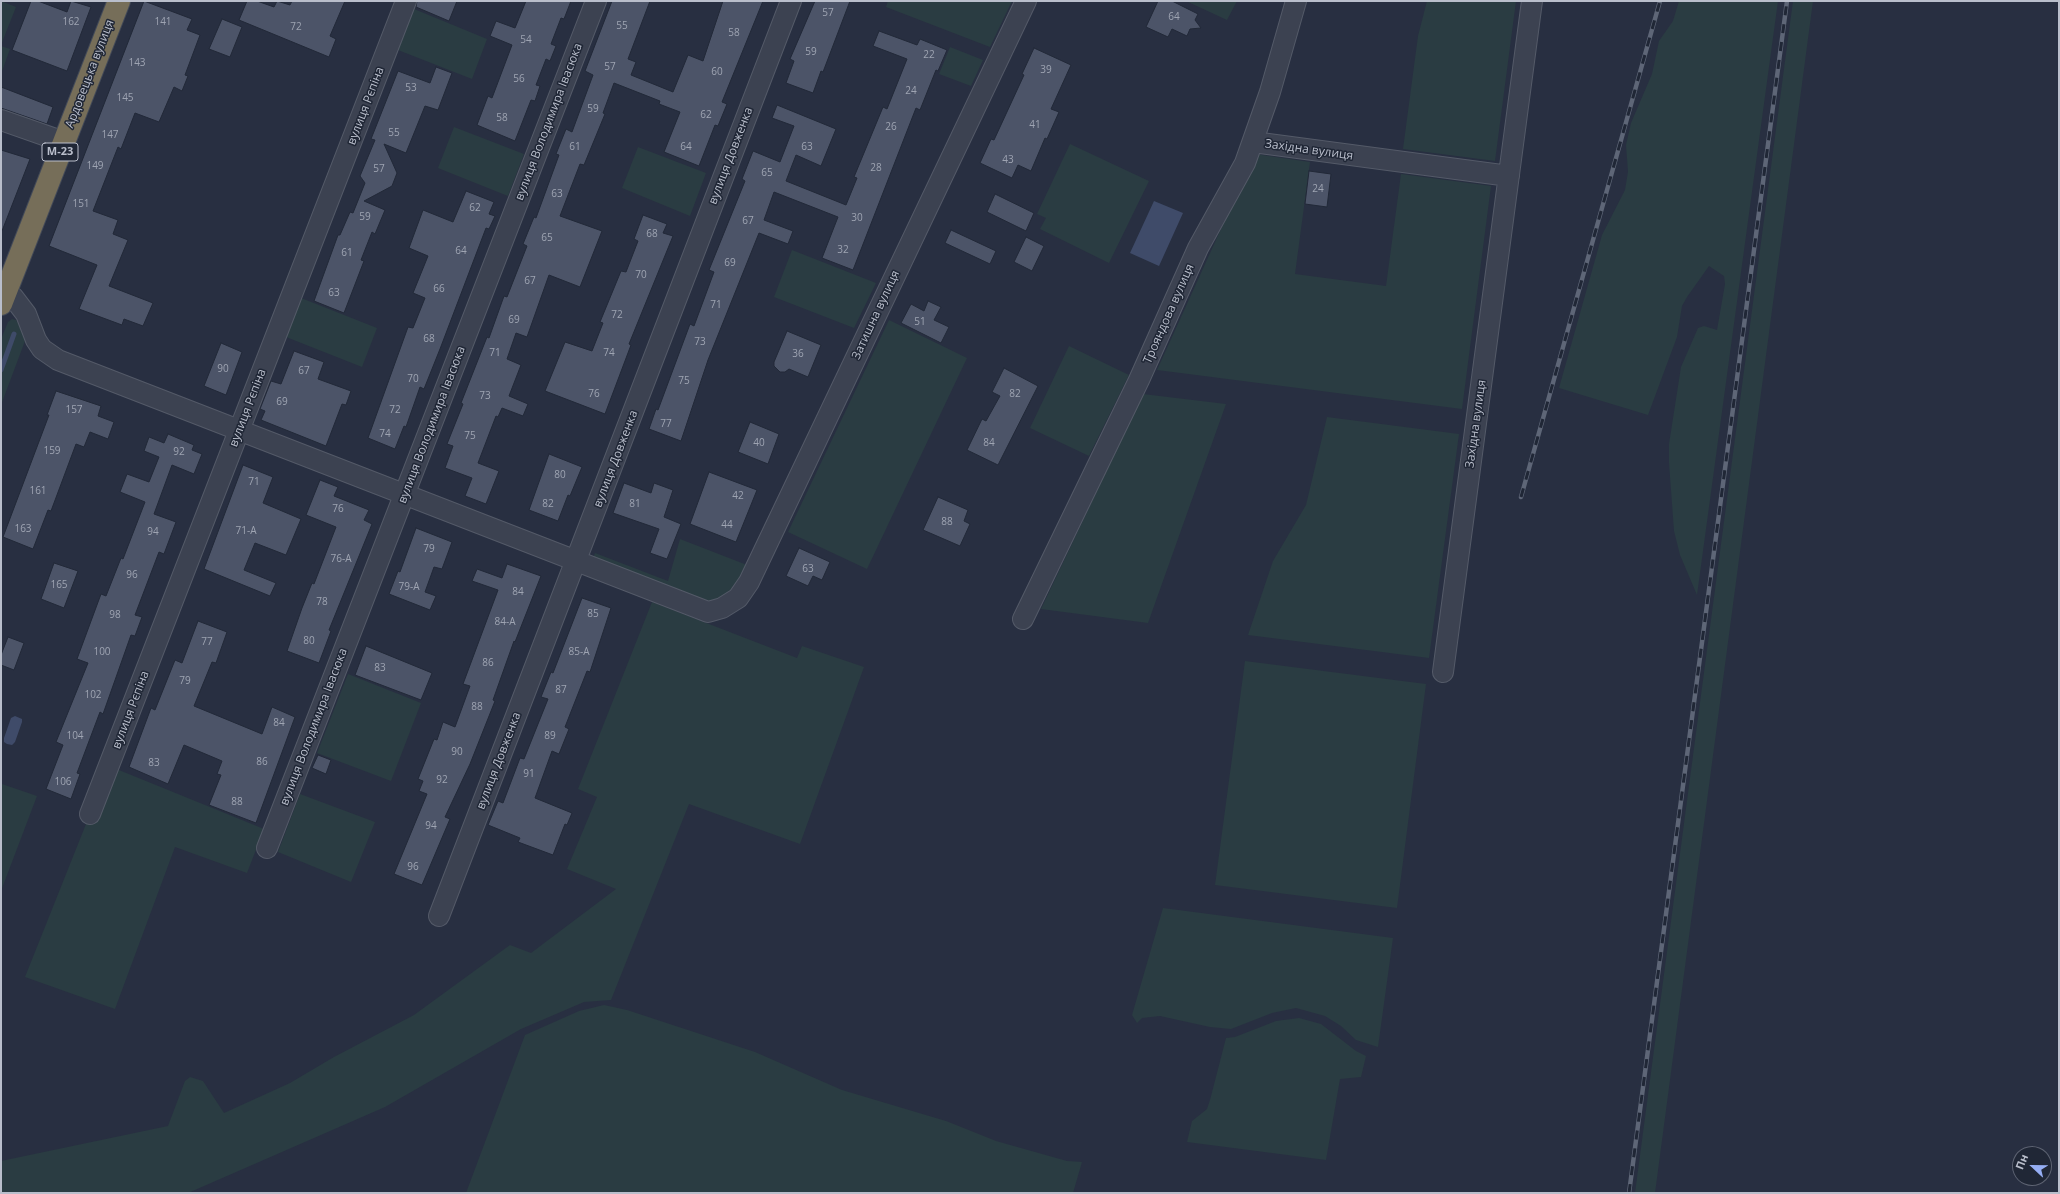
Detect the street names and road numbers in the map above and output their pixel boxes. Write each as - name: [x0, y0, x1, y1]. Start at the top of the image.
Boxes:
- street label: Ардовецька вулиця: [63, 18, 117, 130]
- street label: вулиця Володимира Івасюка: [512, 41, 586, 203]
- street label: вулиця Рєпіна: [344, 65, 388, 147]
- street label: вулиця Довженка: [706, 105, 756, 207]
- street label: Західна вулиця: [1264, 137, 1354, 163]
- road number: М-23: [42, 143, 78, 161]
- street label: Трояндова вулиця: [1141, 262, 1197, 366]
- street label: Затишна вулиця: [849, 268, 903, 362]
- street label: вулиця Володимира Івасюка: [395, 344, 469, 506]
- street label: вулиця Рєпіна: [226, 367, 270, 449]
- street label: Західна вулиця: [1463, 379, 1489, 469]
- street label: вулиця Довженка: [591, 408, 641, 510]
- street label: вулиця Володимира Івасюка: [277, 646, 351, 808]
- street label: вулиця Рєпіна: [109, 669, 153, 751]
- street label: вулиця Довженка: [474, 710, 524, 812]

